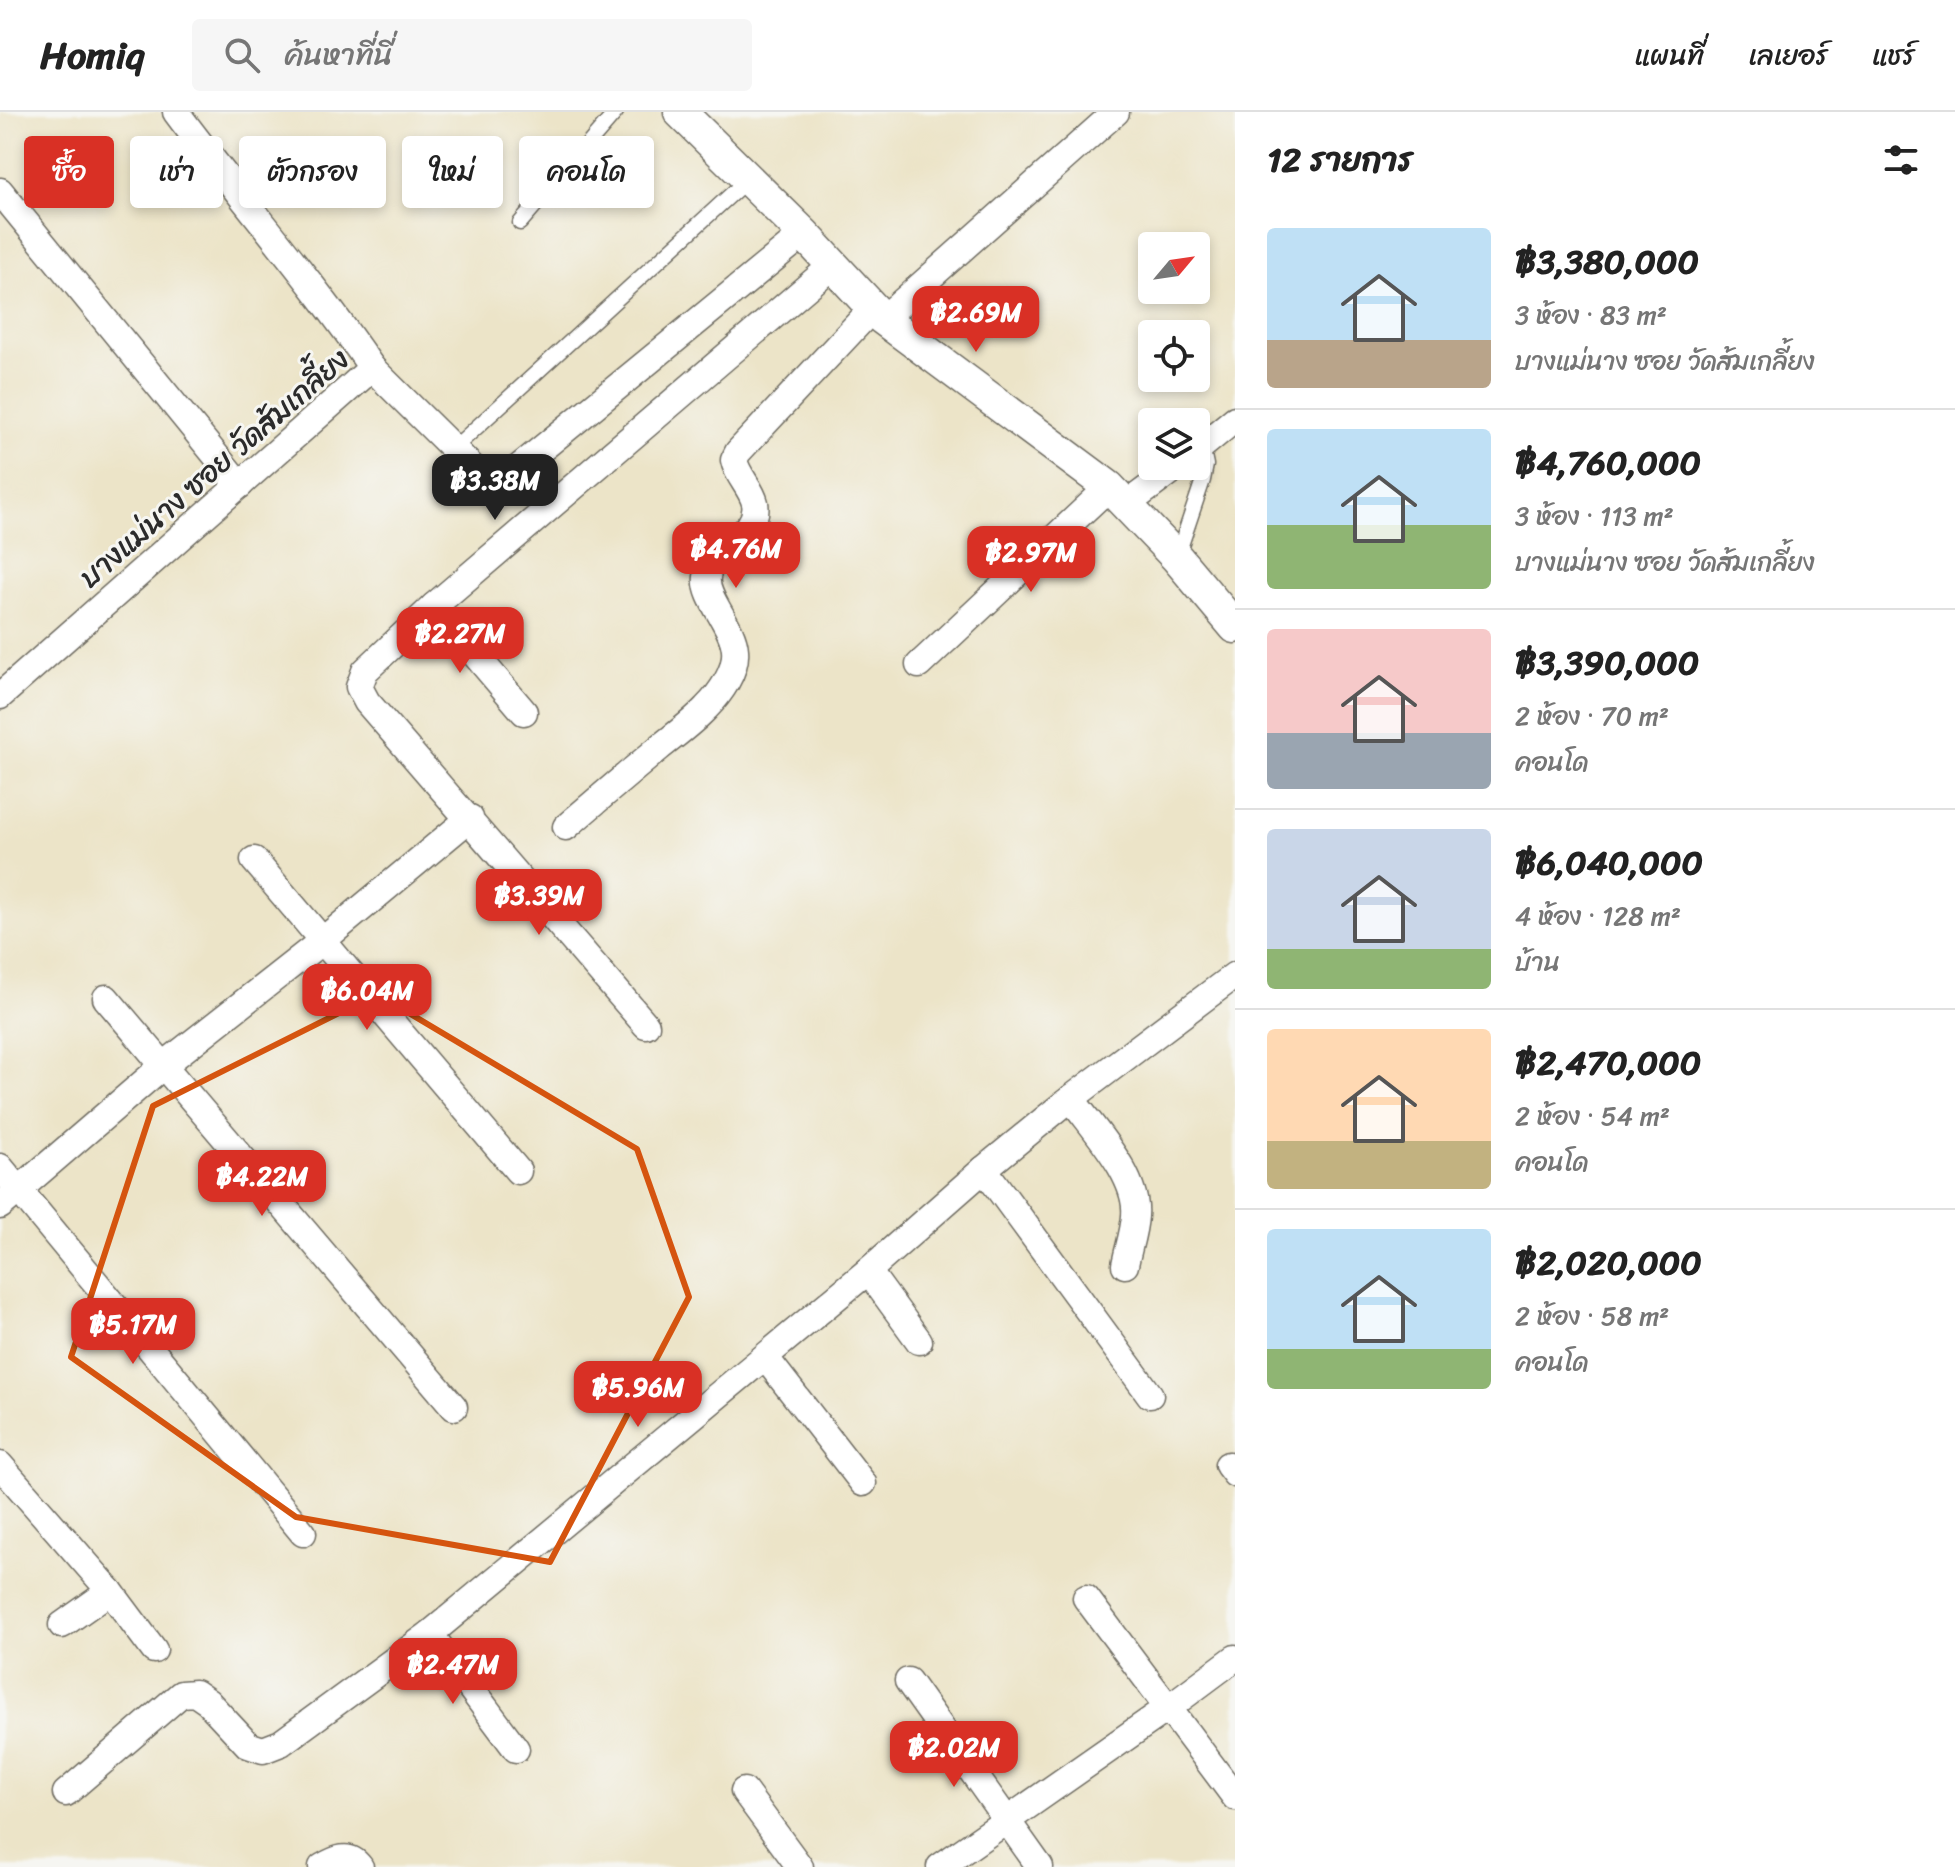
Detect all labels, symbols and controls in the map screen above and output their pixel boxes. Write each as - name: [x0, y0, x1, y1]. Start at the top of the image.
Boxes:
- search box: [192, 19, 752, 91]
- text: Homiq: [40, 22, 144, 89]
- text: ค้นหาที่นี่: [284, 28, 393, 82]
- text: แผนที่: [1634, 31, 1704, 80]
- text: เลเยอร์: [1748, 31, 1828, 80]
- text: แชร์: [1872, 31, 1915, 80]
- icon: search: [220, 33, 264, 77]
- text: 12 รายการ: [1267, 130, 1413, 190]
- chip: ซื้อ: [24, 136, 114, 208]
- chip: เช่า: [130, 136, 223, 208]
- chip: ตัวกรอง: [239, 136, 386, 208]
- chip: ใหม่: [402, 136, 503, 208]
- chip: คอนโด: [519, 136, 654, 208]
- icon: filters: [1879, 138, 1923, 182]
- north arrow: [1138, 232, 1210, 304]
- map controls: [1138, 232, 1210, 480]
- text: ฿3,380,000: [1515, 232, 1699, 292]
- icon: home: [1331, 260, 1427, 356]
- pin: ฿2.69M: [911, 286, 1041, 354]
- text: ฿2.69M: [930, 289, 1022, 335]
- text: 3 ห้อง · 83 m²: [1515, 292, 1667, 338]
- button: locate: [1138, 320, 1210, 392]
- street label: บางแม่นาง ซอย วัดส้มเกลี้ยง: [66, 334, 362, 602]
- text: บางแม่นาง ซอย วัดส้มเกลี้ยง: [1515, 338, 1815, 384]
- button: layers: [1138, 408, 1210, 480]
- text: ฿4,760,000: [1515, 433, 1701, 493]
- pin: ฿3.38M: [430, 454, 560, 522]
- text: ฿3.38M: [450, 457, 540, 503]
- icon: home: [1331, 461, 1427, 557]
- text: 3 ห้อง · 113 m²: [1515, 493, 1674, 539]
- pin: ฿4.76M: [671, 522, 801, 590]
- text: ฿4.76M: [690, 525, 782, 571]
- pin: ฿2.97M: [966, 526, 1096, 594]
- text: ฿2.97M: [985, 529, 1077, 575]
- text: บางแม่นาง ซอย วัดส้มเกลี้ยง: [1515, 539, 1815, 585]
- pin: ฿2.27M: [395, 607, 525, 675]
- text: ฿2.27M: [415, 610, 505, 656]
- text: ฿3,390,000: [1515, 633, 1699, 693]
- icon: home: [1331, 661, 1427, 757]
- text: 2 ห้อง · 70 m²: [1515, 693, 1669, 739]
- text: คอนโด: [1515, 739, 1589, 785]
- text: ฿6,040,000: [1515, 833, 1703, 893]
- icon: home: [1331, 861, 1427, 957]
- pin: ฿3.39M: [474, 869, 604, 937]
- text: ฿3.39M: [494, 872, 584, 918]
- text: 4 ห้อง · 128 m²: [1515, 893, 1681, 939]
- text: บ้าน: [1515, 939, 1560, 985]
- pin: ฿6.04M: [302, 964, 432, 1032]
- text: ฿6.04M: [320, 967, 414, 1013]
- text: ฿2,470,000: [1515, 1033, 1701, 1093]
- icon: home: [1331, 1061, 1427, 1157]
- text: 2 ห้อง · 54 m²: [1515, 1093, 1670, 1139]
- text: คอนโด: [1515, 1139, 1589, 1185]
- pin: ฿4.22M: [197, 1150, 327, 1218]
- text: ฿4.22M: [216, 1153, 308, 1199]
- text: ฿2,020,000: [1515, 1233, 1702, 1293]
- icon: home: [1331, 1261, 1427, 1357]
- text: 2 ห้อง · 58 m²: [1515, 1293, 1669, 1339]
- pin: ฿5.17M: [68, 1298, 198, 1366]
- text: ฿5.17M: [89, 1301, 177, 1347]
- text: คอนโด: [1515, 1339, 1589, 1385]
- pin: ฿5.96M: [573, 1361, 703, 1429]
- text: ฿5.96M: [592, 1364, 684, 1410]
- pin: ฿2.47M: [388, 1638, 518, 1706]
- text: ฿2.47M: [407, 1641, 499, 1687]
- pin: ฿2.02M: [889, 1721, 1019, 1789]
- text: ฿2.02M: [908, 1724, 1000, 1770]

